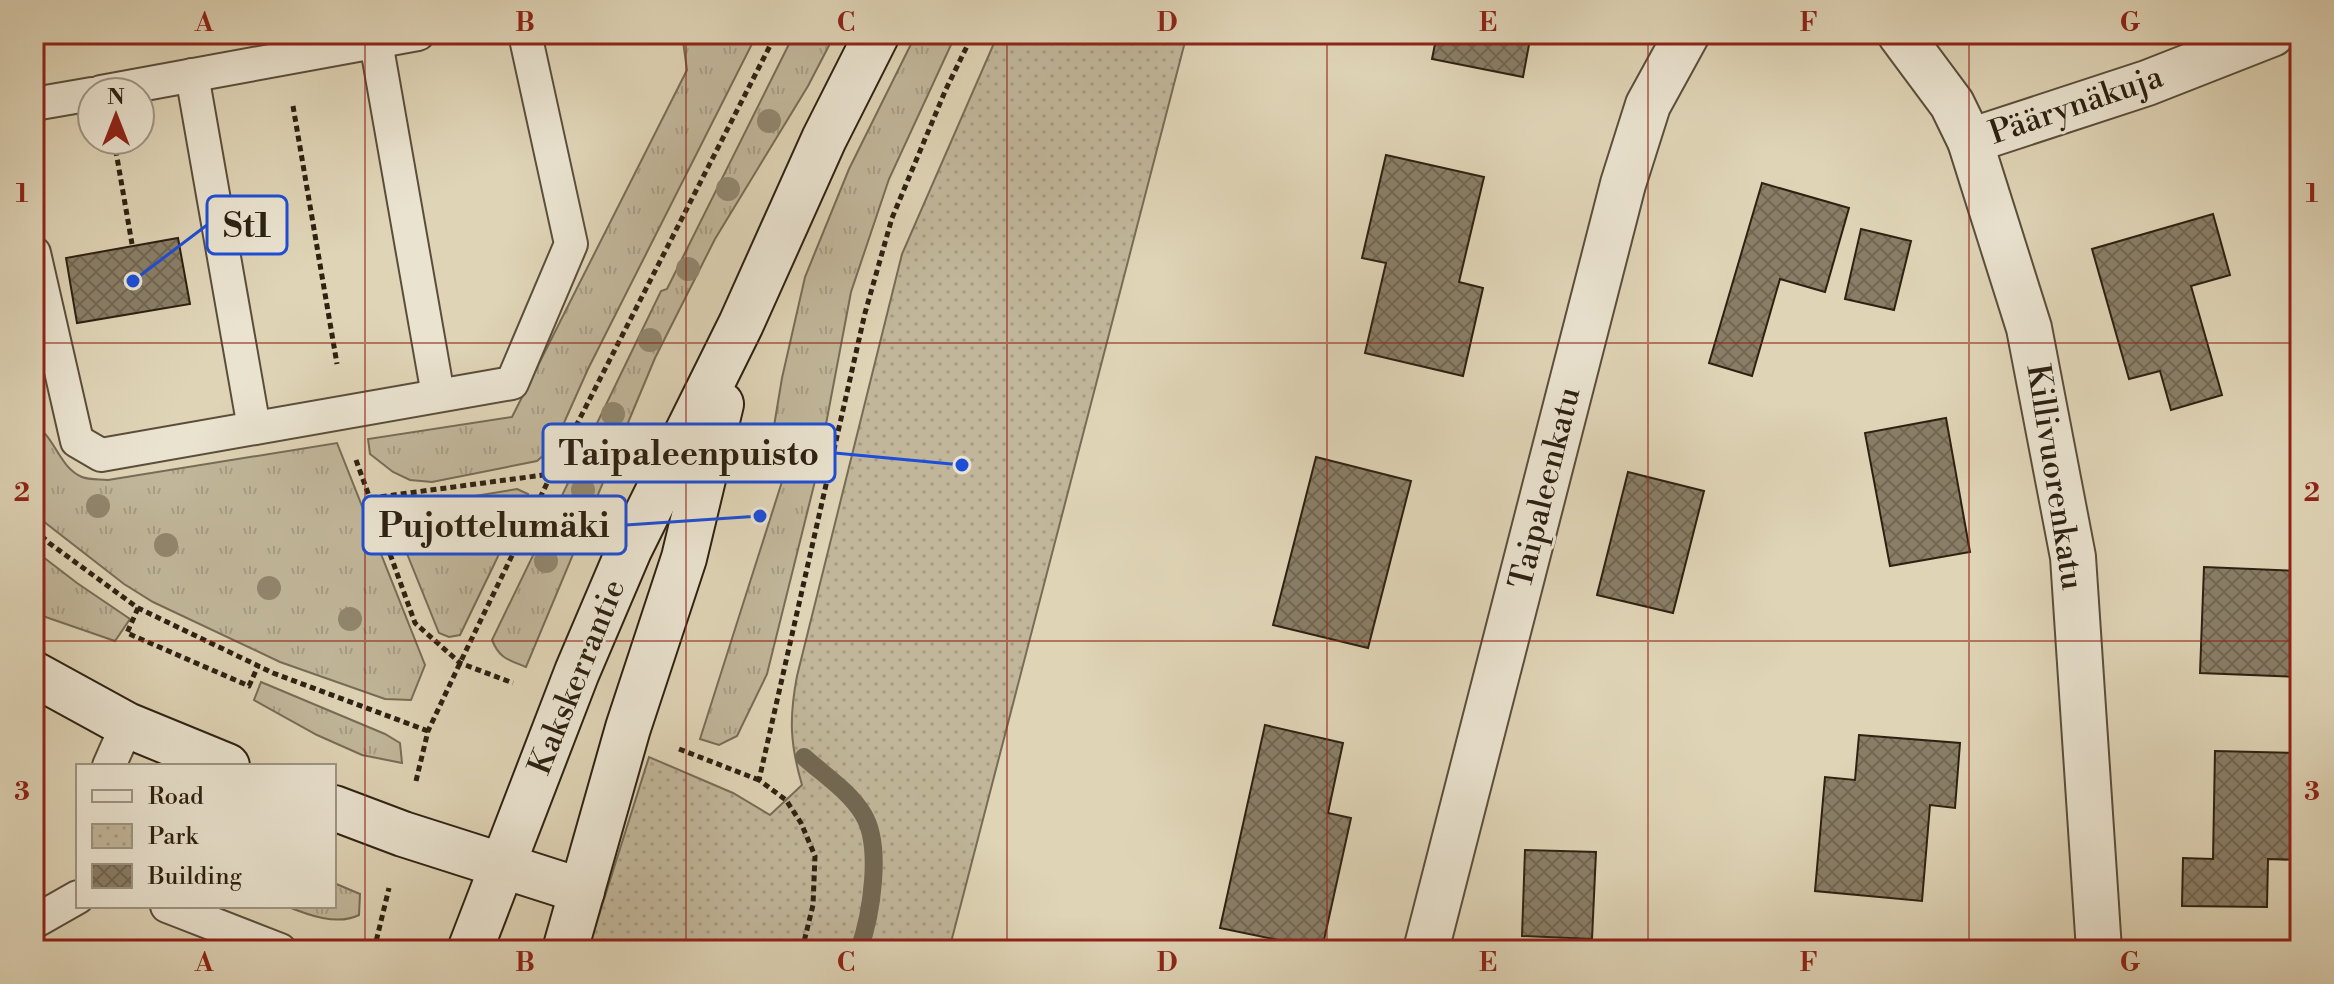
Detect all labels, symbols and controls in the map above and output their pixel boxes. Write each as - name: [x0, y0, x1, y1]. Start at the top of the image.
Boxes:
- text: A: [194, 7, 214, 39]
- text: B: [515, 7, 535, 39]
- text: C: [837, 7, 855, 39]
- text: D: [1157, 7, 1177, 39]
- text: E: [1479, 7, 1497, 39]
- text: F: [1800, 7, 1818, 39]
- text: G: [2120, 7, 2141, 39]
- street label: Päärynäkuja: [1984, 56, 2169, 153]
- north arrow: [76, 76, 156, 156]
- text: N: [107, 84, 125, 111]
- text: 1: [16, 178, 29, 210]
- text: 1: [2306, 178, 2319, 210]
- callout: St1: [207, 196, 287, 254]
- text: St1: [223, 206, 272, 248]
- street label: Killivuorenkatu: [2017, 361, 2093, 593]
- street label: Taipaleenkatu: [1501, 383, 1589, 593]
- callout: Taipaleenpuisto: [543, 424, 835, 482]
- text: Taipaleenpuisto: [559, 434, 819, 476]
- text: 2: [14, 477, 30, 509]
- text: 2: [2304, 477, 2320, 509]
- callout: Pujottelumäki: [363, 496, 626, 554]
- text: Pujottelumäki: [378, 506, 610, 548]
- street label: Kakskerrantie: [520, 574, 634, 780]
- legend: [76, 764, 336, 908]
- text: 3: [14, 776, 30, 808]
- text: 3: [2304, 776, 2320, 808]
- text: Road: [148, 782, 204, 812]
- text: Park: [148, 822, 199, 852]
- text: Building: [147, 862, 242, 892]
- text: A: [194, 947, 214, 979]
- text: B: [515, 947, 535, 979]
- text: C: [837, 947, 855, 979]
- text: D: [1157, 947, 1177, 979]
- text: E: [1479, 947, 1497, 979]
- text: F: [1800, 947, 1818, 979]
- text: G: [2120, 947, 2141, 979]

